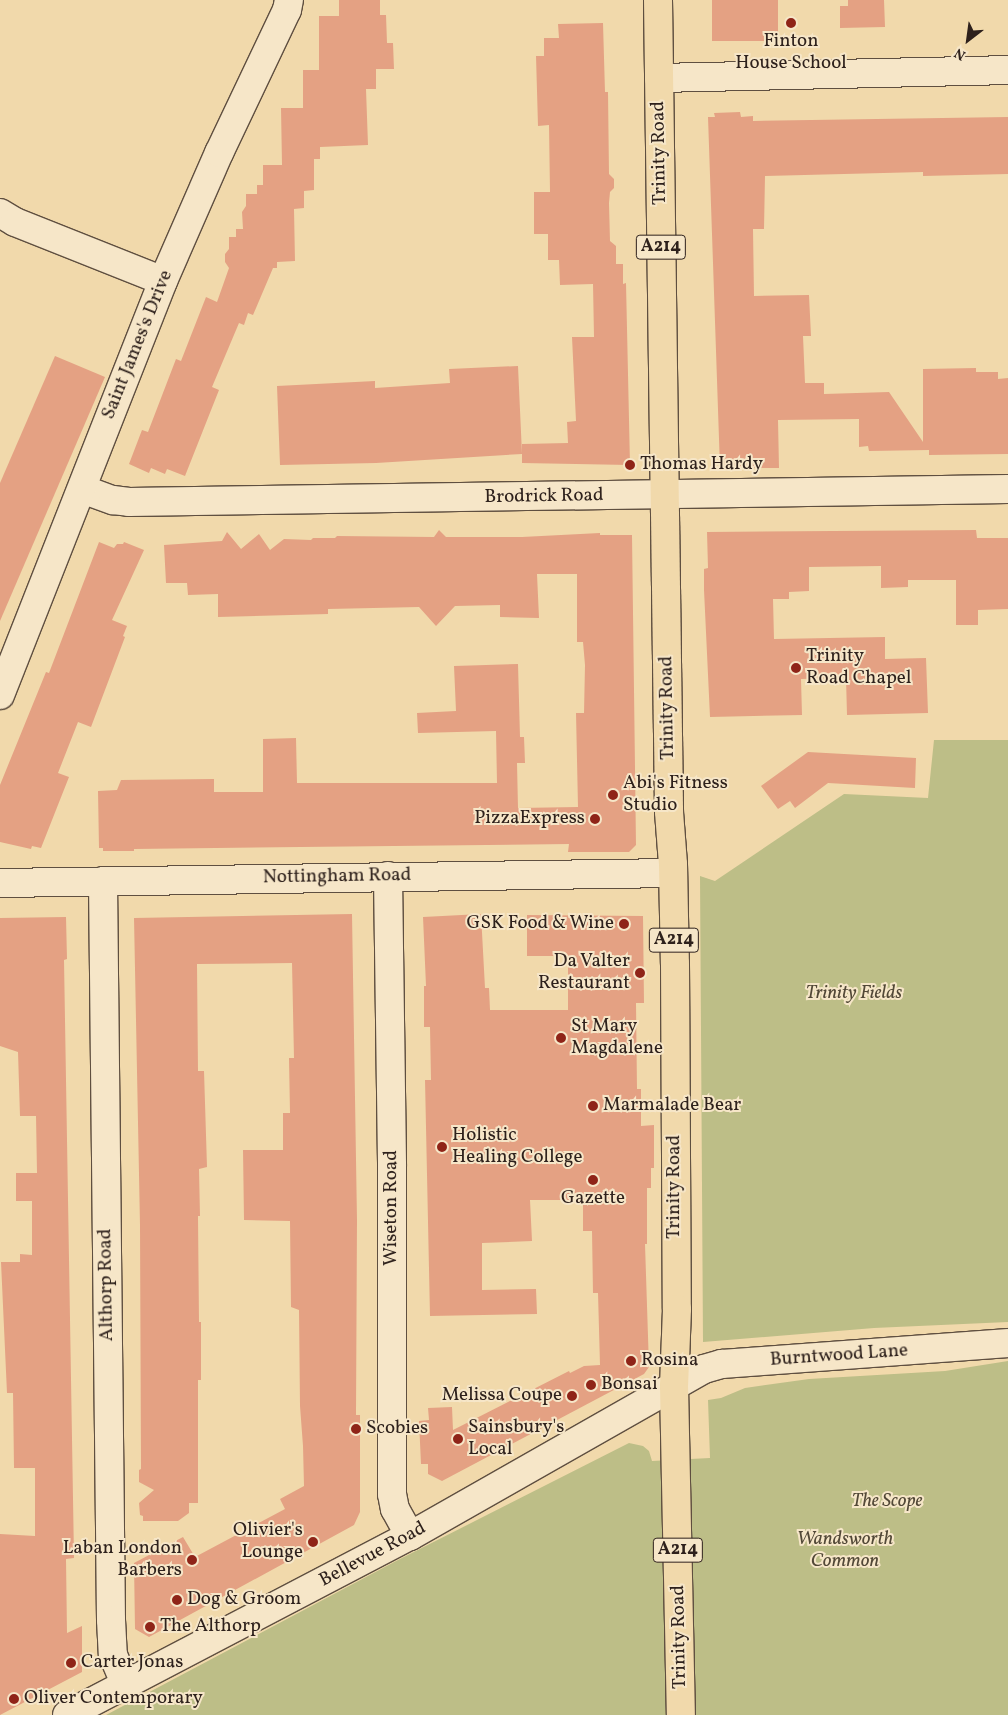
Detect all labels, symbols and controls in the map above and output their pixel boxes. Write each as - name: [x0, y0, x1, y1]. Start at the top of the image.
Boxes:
- north arrow: [943, 15, 993, 65]
- marker: Finton House School: [785, 17, 797, 29]
- place label: Finton House School: [735, 31, 847, 75]
- text: N: [951, 43, 969, 64]
- street label: Trinity Road: [648, 100, 672, 206]
- road number: A214: [635, 232, 687, 262]
- street label: Saint James's Drive: [98, 267, 178, 423]
- place label: Thomas Hardy: [640, 454, 763, 476]
- marker: Thomas Hardy: [624, 459, 636, 471]
- street label: Brodrick Road: [484, 485, 604, 509]
- place label: Trinity Road Chapel: [806, 646, 911, 690]
- street label: Trinity Road: [656, 655, 680, 761]
- marker: Trinity Road Chapel: [790, 662, 802, 674]
- place label: Abi's Fitness Studio: [623, 773, 728, 817]
- marker: Abi's Fitness Studio: [607, 789, 619, 801]
- place label: PizzaExpress: [474, 808, 585, 830]
- marker: PizzaExpress: [589, 813, 601, 825]
- street label: Nottingham Road: [263, 864, 411, 890]
- place label: GSK Food & Wine: [466, 913, 614, 935]
- marker: GSK Food & Wine: [618, 918, 630, 930]
- road number: A214: [648, 924, 700, 956]
- place label: Da Valter Restaurant: [538, 951, 630, 995]
- marker: Da Valter Restaurant: [634, 967, 646, 979]
- park label: Trinity Fields: [806, 983, 902, 1005]
- place label: St Mary Magdalene: [571, 1016, 663, 1060]
- marker: St Mary Magdalene: [555, 1032, 567, 1044]
- place label: Marmalade Bear: [603, 1095, 741, 1117]
- marker: Marmalade Bear: [587, 1100, 599, 1112]
- place label: Holistic Healing College: [452, 1125, 582, 1169]
- street label: Trinity Road: [664, 1135, 686, 1239]
- marker: Holistic Healing College: [436, 1141, 448, 1153]
- street label: Wiseton Road: [381, 1150, 403, 1266]
- marker: Gazette: [587, 1174, 599, 1186]
- place label: Gazette: [561, 1188, 625, 1210]
- street label: Althorp Road: [95, 1228, 119, 1342]
- street label: Burntwood Lane: [769, 1340, 909, 1372]
- place label: Rosina: [641, 1350, 698, 1372]
- marker: Rosina: [625, 1355, 637, 1367]
- place label: Bonsai: [601, 1374, 658, 1396]
- marker: Bonsai: [585, 1379, 597, 1391]
- place label: Melissa Coupe: [442, 1385, 562, 1407]
- marker: Melissa Coupe: [566, 1390, 578, 1402]
- place label: Sainsbury's Local: [468, 1417, 564, 1461]
- place label: Scobies: [366, 1418, 428, 1440]
- marker: Scobies: [350, 1423, 362, 1435]
- marker: Sainsbury's Local: [452, 1433, 464, 1445]
- park label: The Scope: [852, 1491, 922, 1513]
- street label: Bellevue Road: [316, 1517, 430, 1593]
- place label: Olivier's Lounge: [233, 1520, 303, 1564]
- park label: Wandsworth Common: [797, 1529, 893, 1573]
- road number: A214: [652, 1534, 704, 1566]
- marker: Olivier's Lounge: [307, 1536, 319, 1548]
- place label: Laban London Barbers: [63, 1538, 182, 1582]
- marker: Laban London Barbers: [186, 1554, 198, 1566]
- street label: Trinity Road: [668, 1584, 692, 1690]
- place label: Dog & Groom: [187, 1589, 301, 1611]
- marker: Dog & Groom: [171, 1594, 183, 1606]
- place label: The Althorp: [160, 1616, 261, 1638]
- marker: The Althorp: [144, 1621, 156, 1633]
- place label: Carter Jonas: [81, 1652, 183, 1674]
- marker: Carter Jonas: [65, 1657, 77, 1669]
- place label: Oliver Contemporary: [24, 1688, 203, 1710]
- marker: Oliver Contemporary: [8, 1693, 20, 1705]

